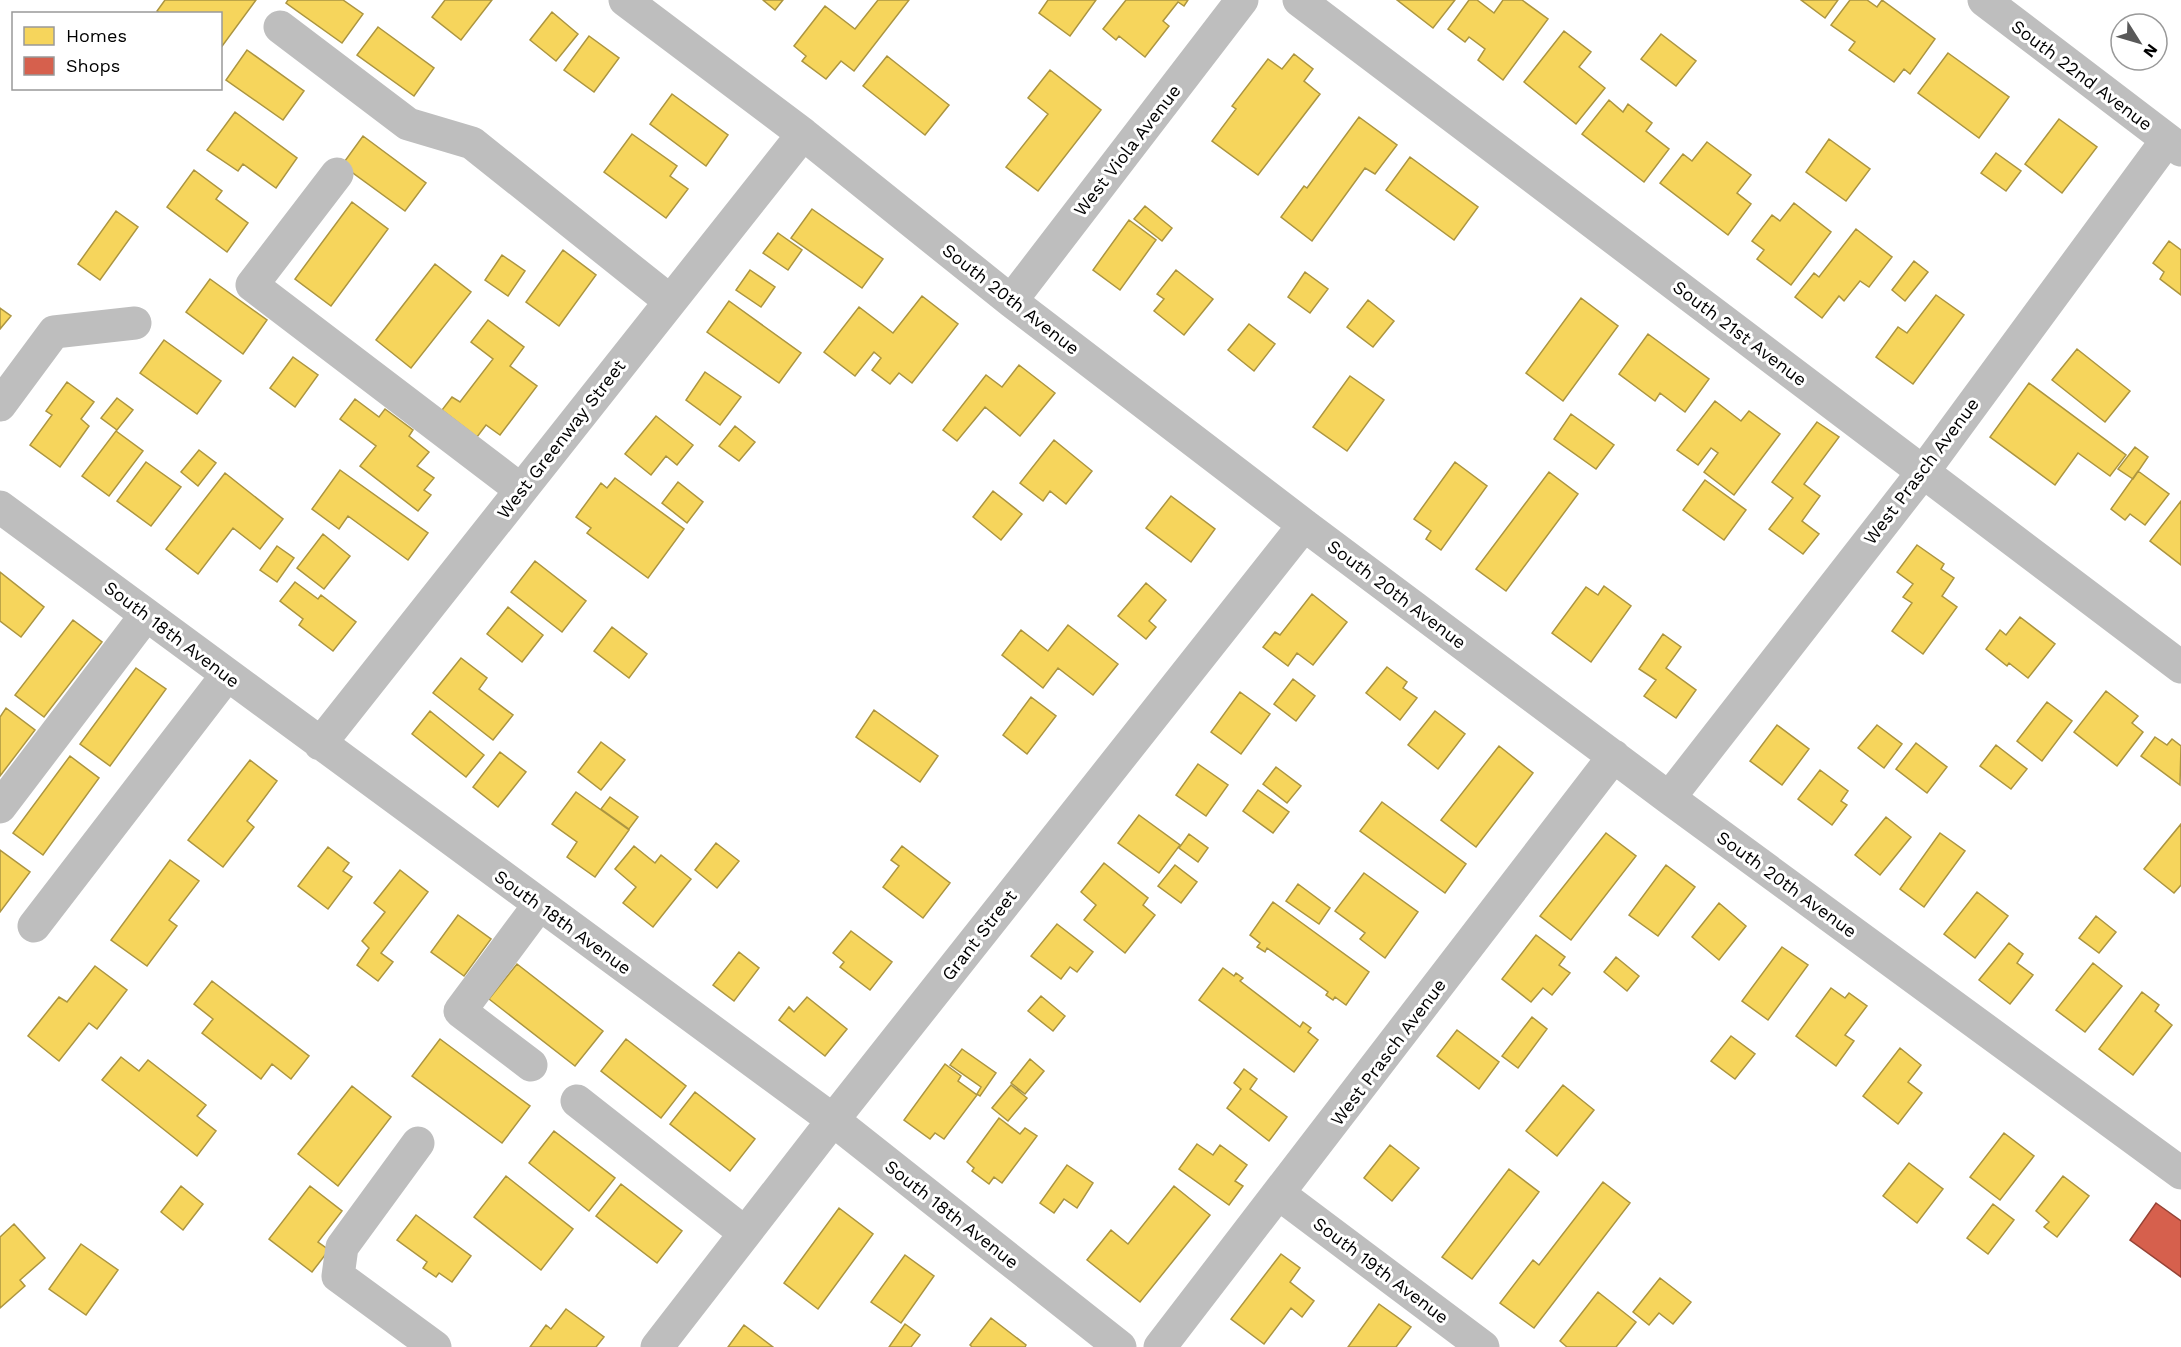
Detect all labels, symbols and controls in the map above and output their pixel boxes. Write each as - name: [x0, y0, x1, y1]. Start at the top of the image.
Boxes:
- legend: [12, 12, 222, 90]
- north arrow: [2109, 12, 2169, 72]
- street label: South 22nd Avenue: [2007, 15, 2157, 135]
- text: Homes: [66, 25, 127, 46]
- text: N: [2139, 40, 2162, 61]
- text: Shops: [66, 55, 120, 76]
- street label: West Viola Avenue: [1069, 80, 1185, 220]
- street label: South 20th Avenue: [938, 239, 1084, 359]
- street label: South 21st Avenue: [1669, 276, 1811, 390]
- street label: West Greenway Street: [492, 355, 630, 523]
- street label: West Prasch Avenue: [1859, 393, 1983, 549]
- street label: South 20th Avenue: [1324, 535, 1470, 653]
- street label: South 18th Avenue: [100, 576, 244, 692]
- street label: South 20th Avenue: [1713, 826, 1861, 942]
- street label: South 18th Avenue: [491, 865, 635, 979]
- street label: Grant Street: [937, 885, 1021, 984]
- street label: West Prasch Avenue: [1326, 974, 1450, 1130]
- street label: South 18th Avenue: [881, 1155, 1023, 1273]
- street label: South 19th Avenue: [1309, 1212, 1453, 1328]

